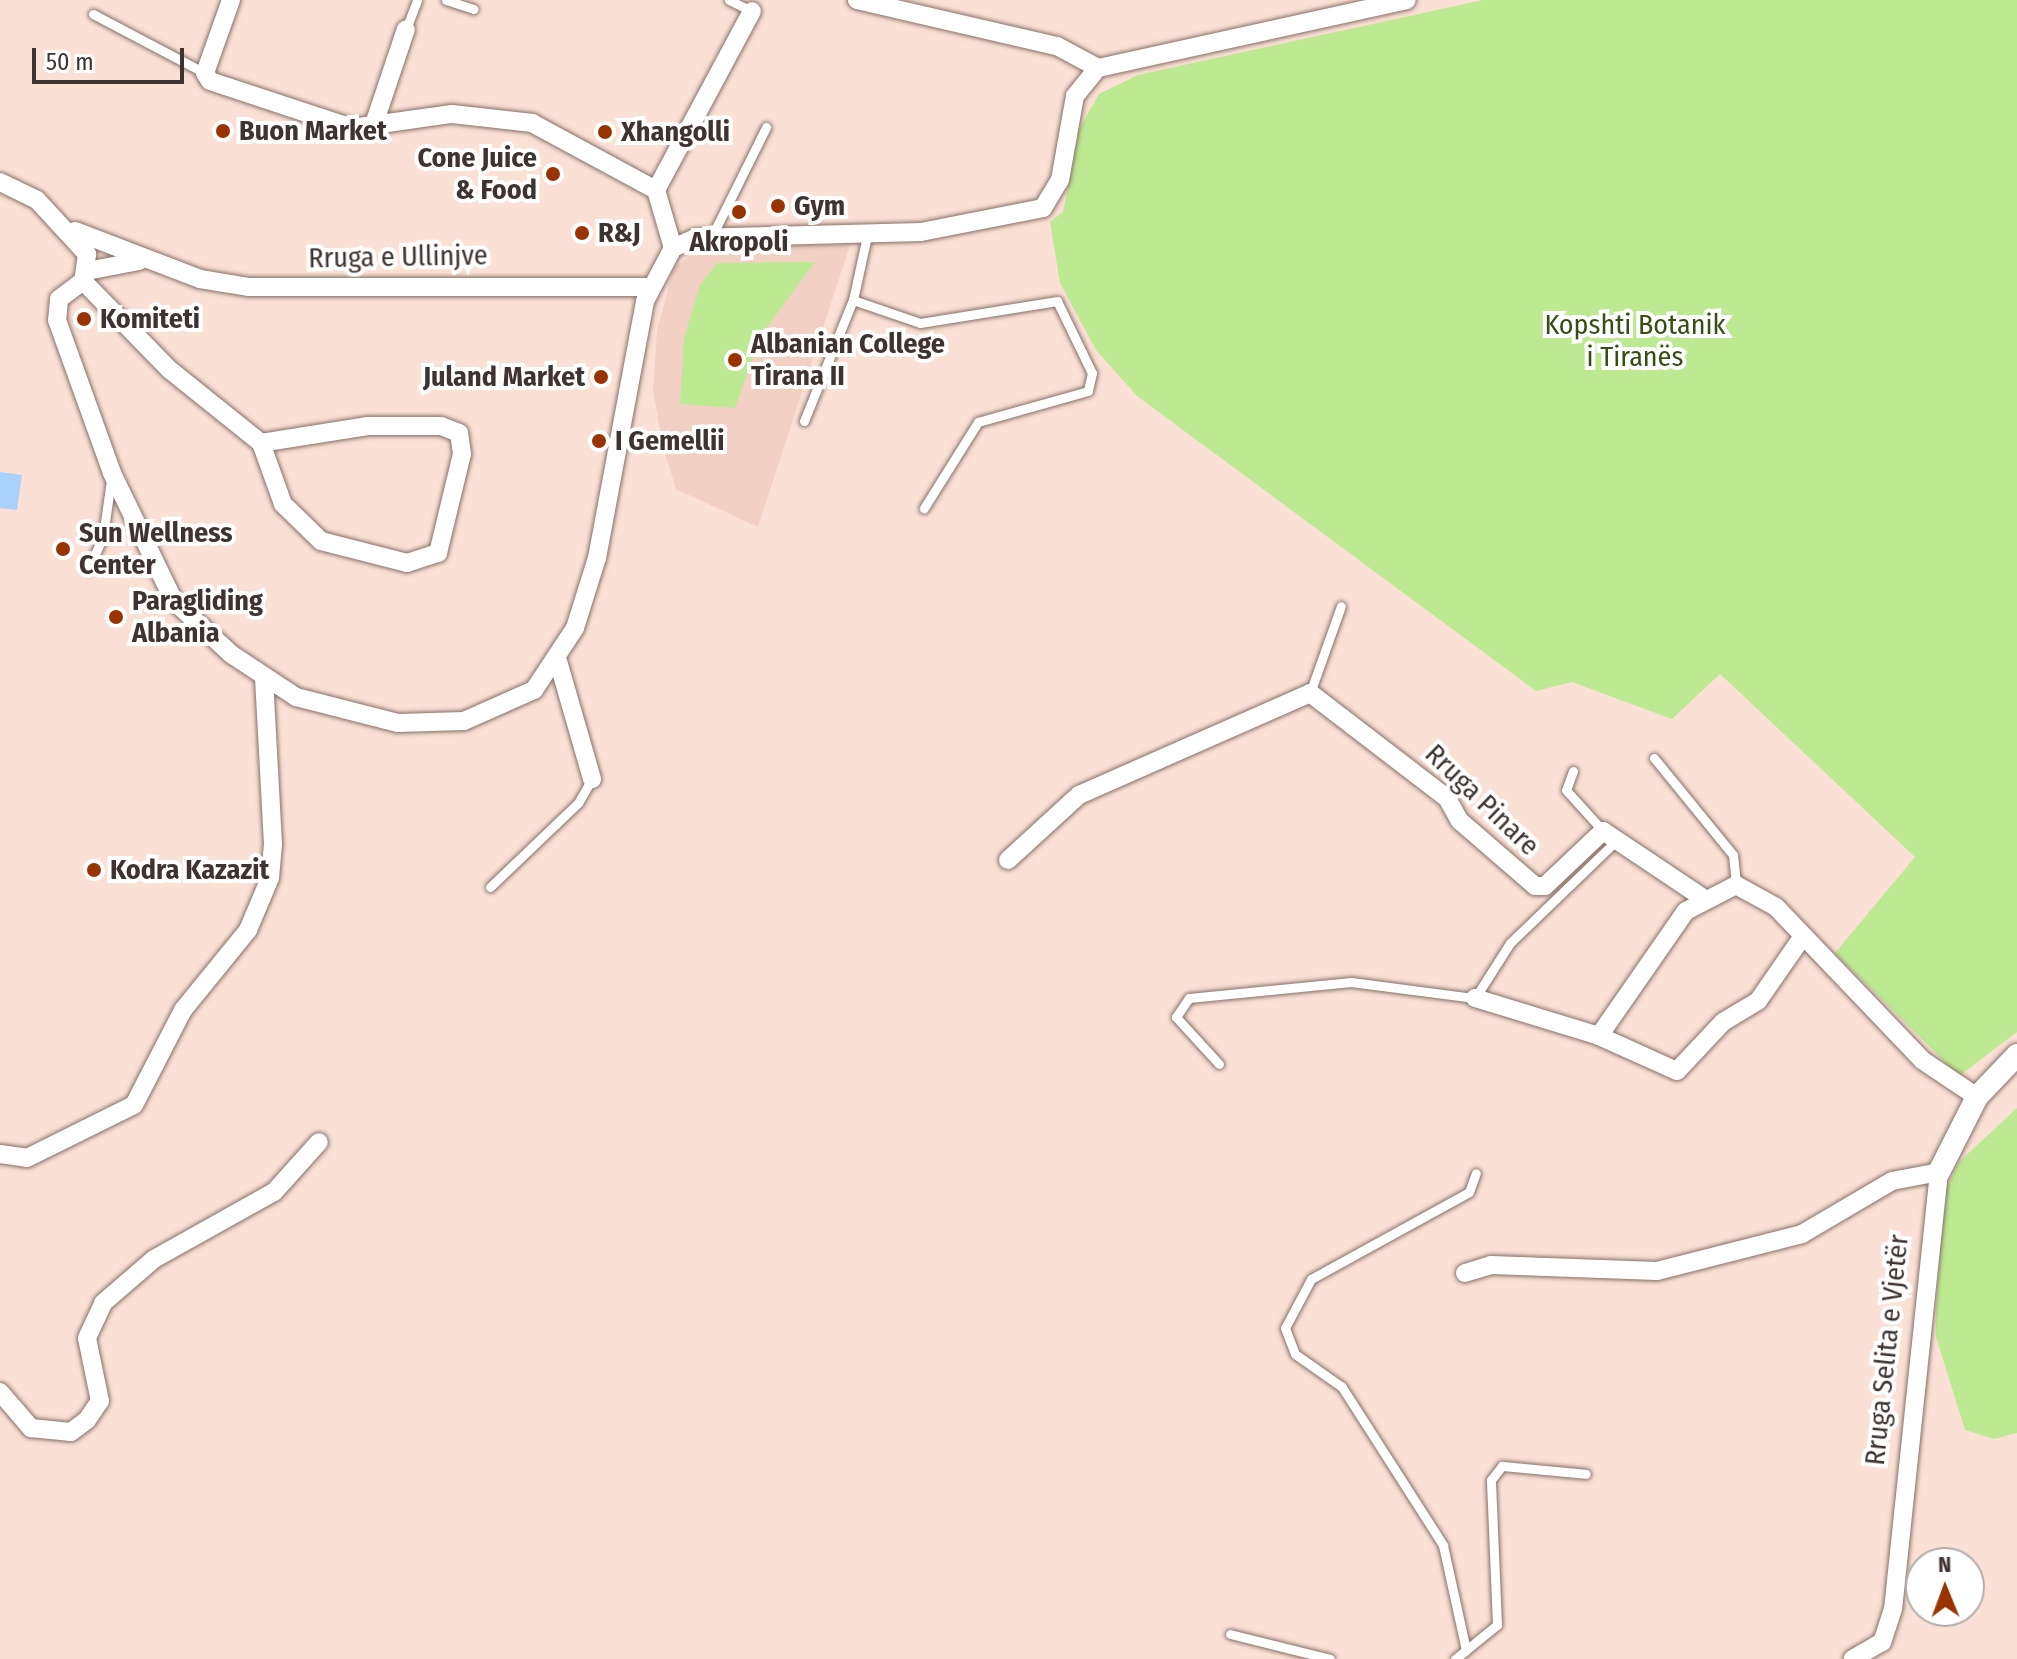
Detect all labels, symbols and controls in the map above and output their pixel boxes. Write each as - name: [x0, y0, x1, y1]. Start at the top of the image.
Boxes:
- scale bar: [36, 32, 188, 82]
- text: 50 m: [46, 48, 94, 76]
- place label: Buon Market: [239, 114, 387, 148]
- place label: Xhangolli: [621, 115, 730, 149]
- marker: Buon Market: [214, 122, 232, 140]
- marker: Xhangolli: [596, 123, 614, 141]
- place label: Cone Juice & Food: [417, 141, 537, 207]
- marker: Cone Juice & Food: [544, 165, 562, 183]
- place label: Gym: [794, 189, 845, 223]
- marker: Gym: [769, 197, 787, 215]
- marker: Akropoli: [730, 203, 748, 221]
- place label: R&J: [598, 216, 641, 250]
- marker: R&J: [573, 224, 591, 242]
- place label: Akropoli: [690, 225, 788, 259]
- street label: Rruga e Ullinjve: [308, 239, 488, 275]
- place label: Komiteti: [100, 302, 200, 336]
- park label: Kopshti Botanik i Tiranës: [1544, 308, 1726, 374]
- marker: Komiteti: [75, 310, 93, 328]
- place label: Albanian College Tirana II: [751, 327, 945, 393]
- marker: Albanian College Tirana II: [726, 351, 744, 369]
- place label: Juland Market: [423, 360, 585, 394]
- marker: Juland Market: [592, 368, 610, 386]
- place label: I Gemellii: [615, 424, 724, 458]
- marker: I Gemellii: [590, 432, 608, 450]
- place label: Sun Wellness Center: [79, 516, 233, 582]
- marker: Sun Wellness Center: [54, 540, 72, 558]
- place label: Paragliding Albania: [132, 584, 263, 650]
- marker: Paragliding Albania: [107, 608, 125, 626]
- street label: Rruga Pinare: [1418, 737, 1546, 863]
- place label: Kodra Kazazit: [110, 853, 269, 887]
- marker: Kodra Kazazit: [85, 861, 103, 879]
- street label: Rruga Selita e Vjetër: [1858, 1233, 1916, 1467]
- north arrow: [1905, 1547, 1985, 1627]
- text: N: [1938, 1551, 1951, 1578]

